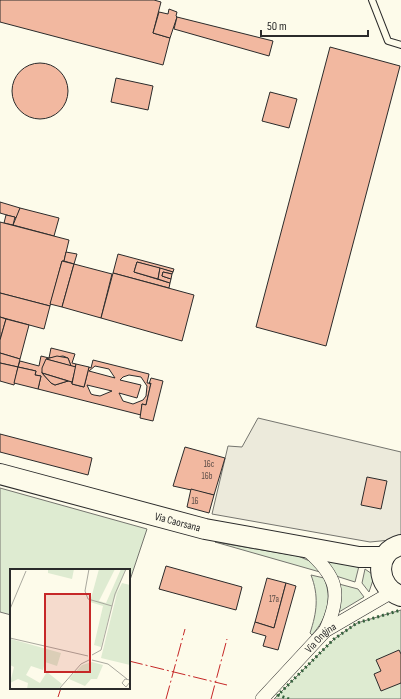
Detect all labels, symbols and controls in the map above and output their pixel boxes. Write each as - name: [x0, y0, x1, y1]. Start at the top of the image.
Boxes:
- scale bar: [261, 12, 368, 38]
- text: 50 m: [267, 19, 287, 34]
- house number: 16c: [204, 459, 215, 470]
- house number: 16b: [202, 471, 213, 482]
- house number: 16: [191, 496, 199, 507]
- street label: Via Caorsana: [153, 510, 202, 535]
- inset map: [10, 569, 130, 689]
- house number: 17a: [269, 594, 279, 605]
- street label: Via Ongina: [302, 620, 339, 656]

